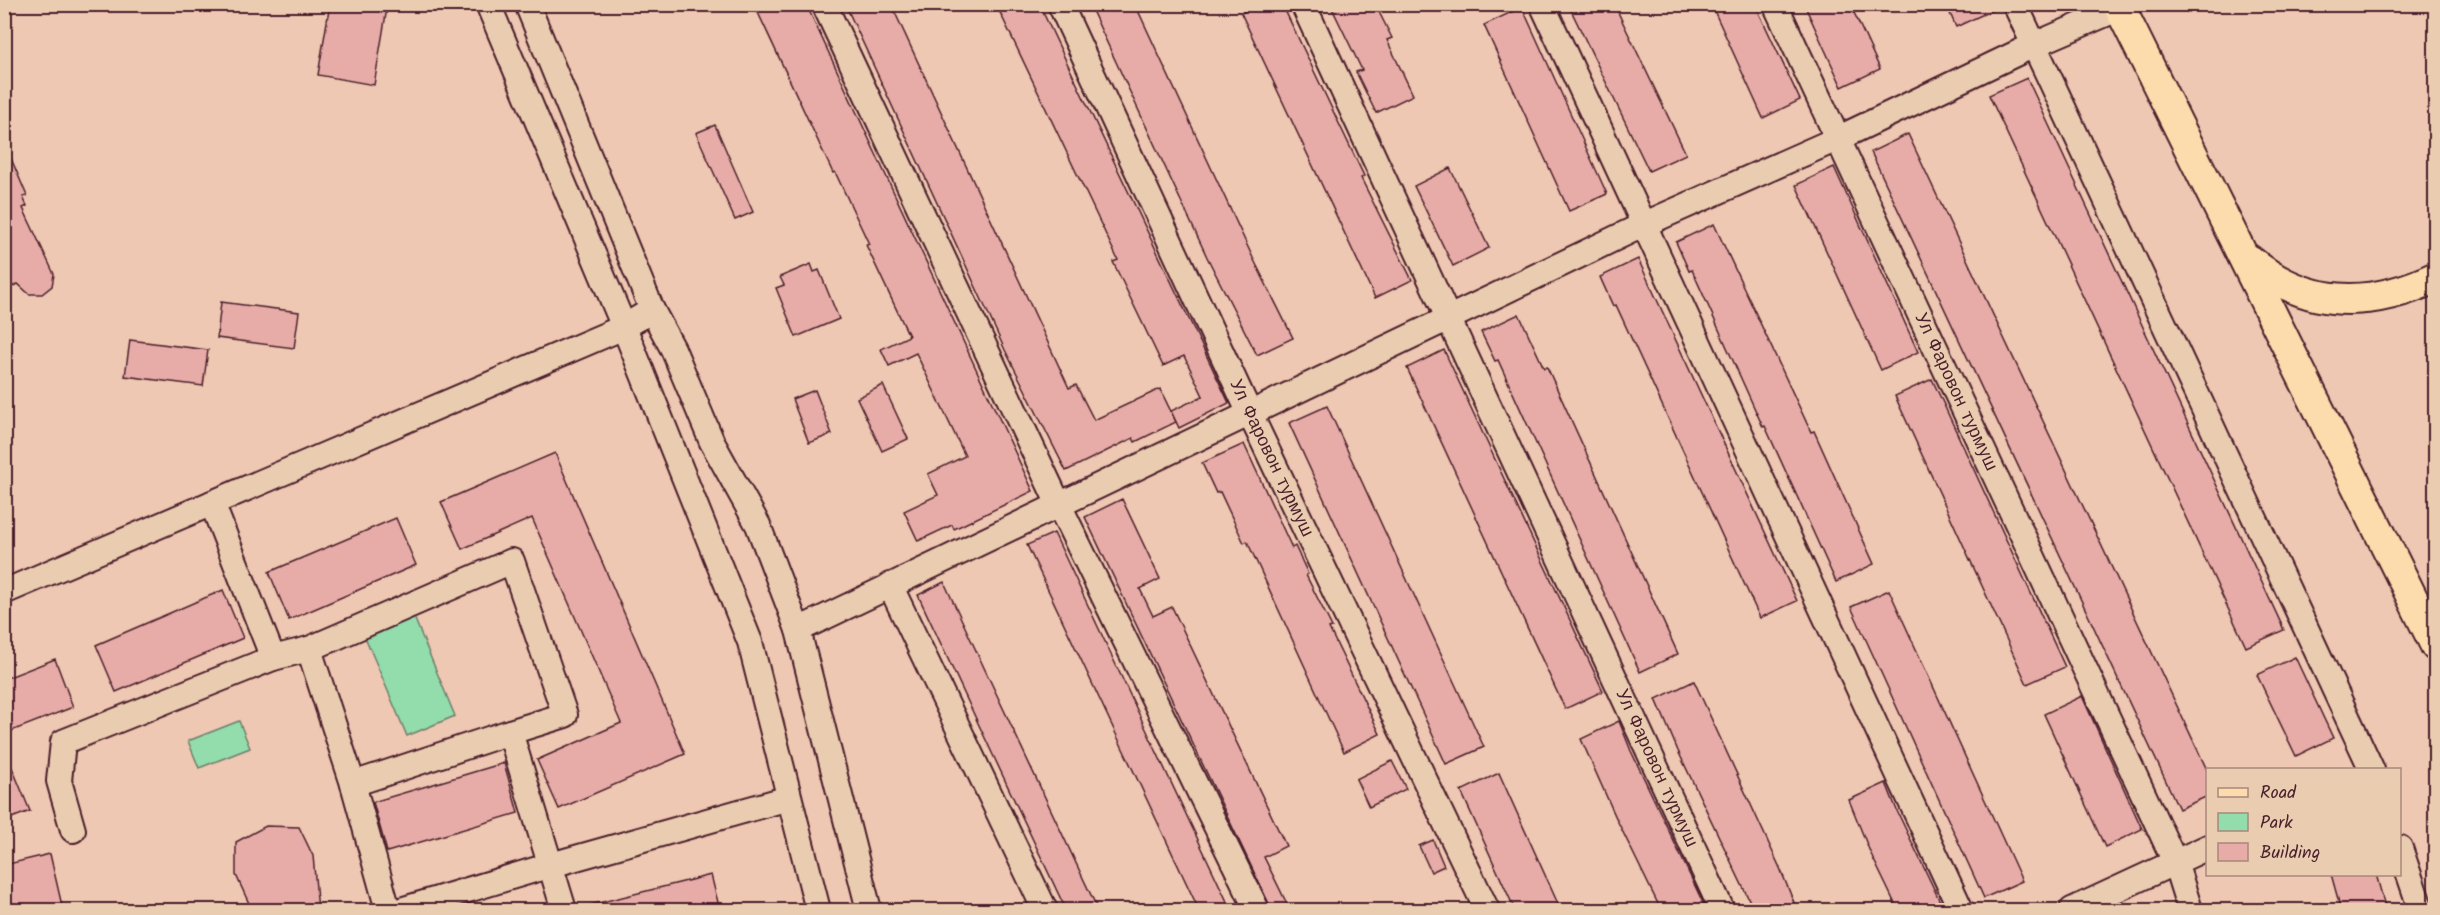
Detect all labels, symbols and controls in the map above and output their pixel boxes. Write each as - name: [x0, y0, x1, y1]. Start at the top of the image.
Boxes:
- street label: Ул Фаровон турмуш: [1906, 308, 2005, 476]
- street label: Ул Фаровон турмуш: [1221, 375, 1321, 542]
- street label: Ул Фаровон турмуш: [1607, 684, 1706, 852]
- legend: [2206, 768, 2401, 876]
- text: Road: [2260, 779, 2297, 808]
- text: Park: [2260, 809, 2293, 838]
- text: Building: [2260, 839, 2320, 868]

